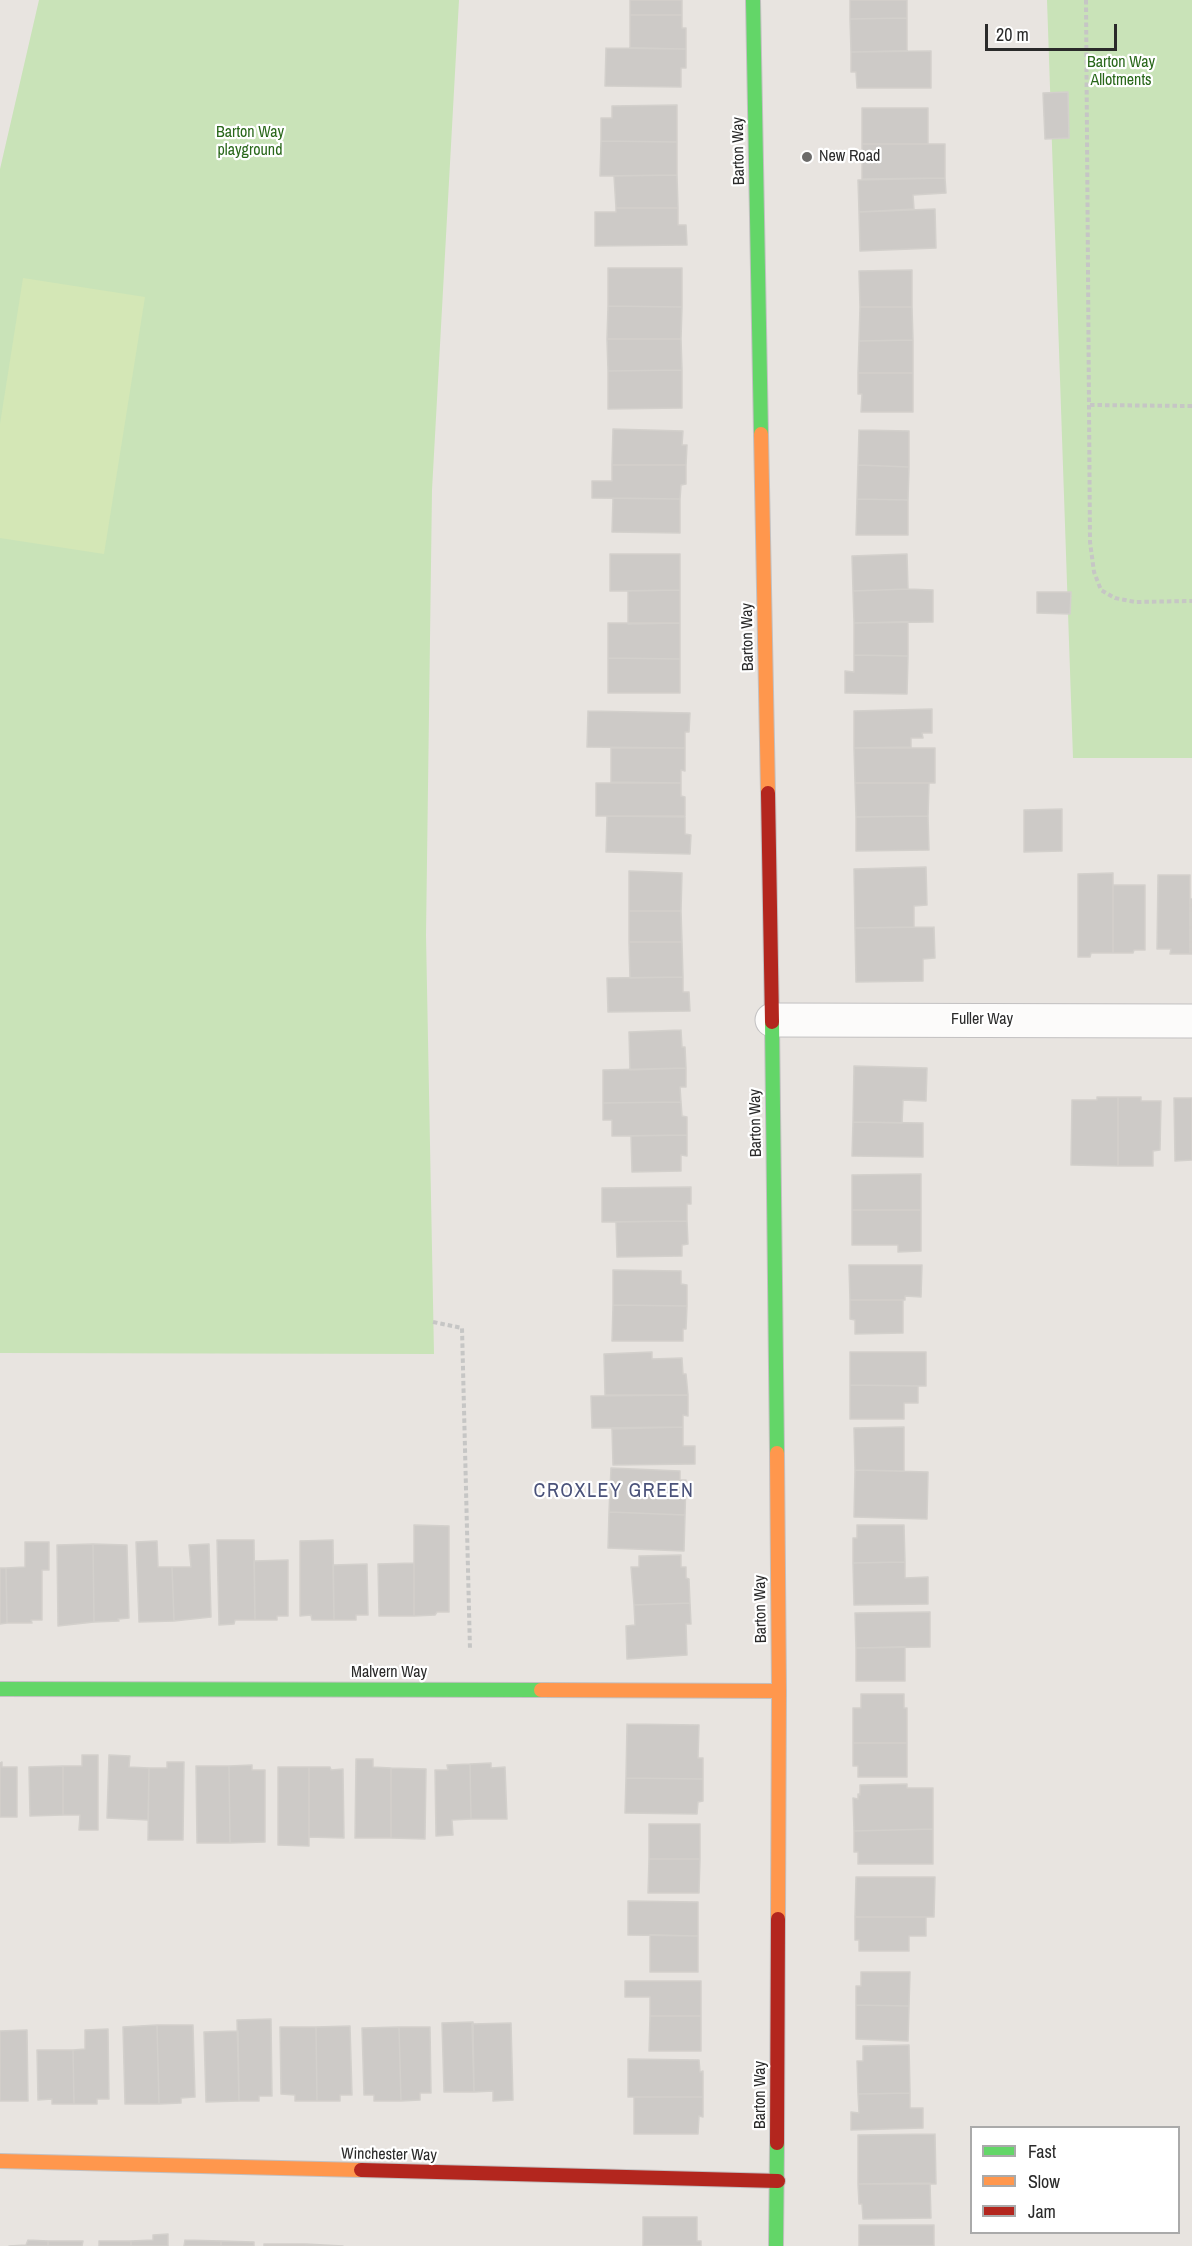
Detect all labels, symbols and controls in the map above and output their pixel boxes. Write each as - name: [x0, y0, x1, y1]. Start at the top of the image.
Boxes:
- scale bar: [988, 12, 1120, 50]
- text: 20 m: [996, 22, 1029, 47]
- park label: Barton Way Allotments: [1087, 53, 1155, 91]
- street label: Barton Way: [729, 117, 749, 185]
- park label: Barton Way playground: [216, 123, 284, 161]
- place label: New Road: [819, 147, 880, 167]
- marker: New Road: [800, 150, 814, 164]
- street label: Barton Way: [738, 603, 758, 671]
- street label: Fuller Way: [951, 1010, 1013, 1030]
- street label: Barton Way: [746, 1089, 766, 1157]
- district label: CROXLEY GREEN: [534, 1480, 694, 1504]
- street label: Barton Way: [751, 1575, 771, 1643]
- street label: Malvern Way: [351, 1663, 427, 1683]
- street label: Barton Way: [751, 2061, 771, 2129]
- legend: [970, 2126, 1180, 2234]
- text: Fast: [1028, 2139, 1056, 2164]
- street label: Winchester Way: [341, 2145, 437, 2165]
- text: Slow: [1028, 2169, 1060, 2194]
- text: Jam: [1028, 2199, 1056, 2224]

